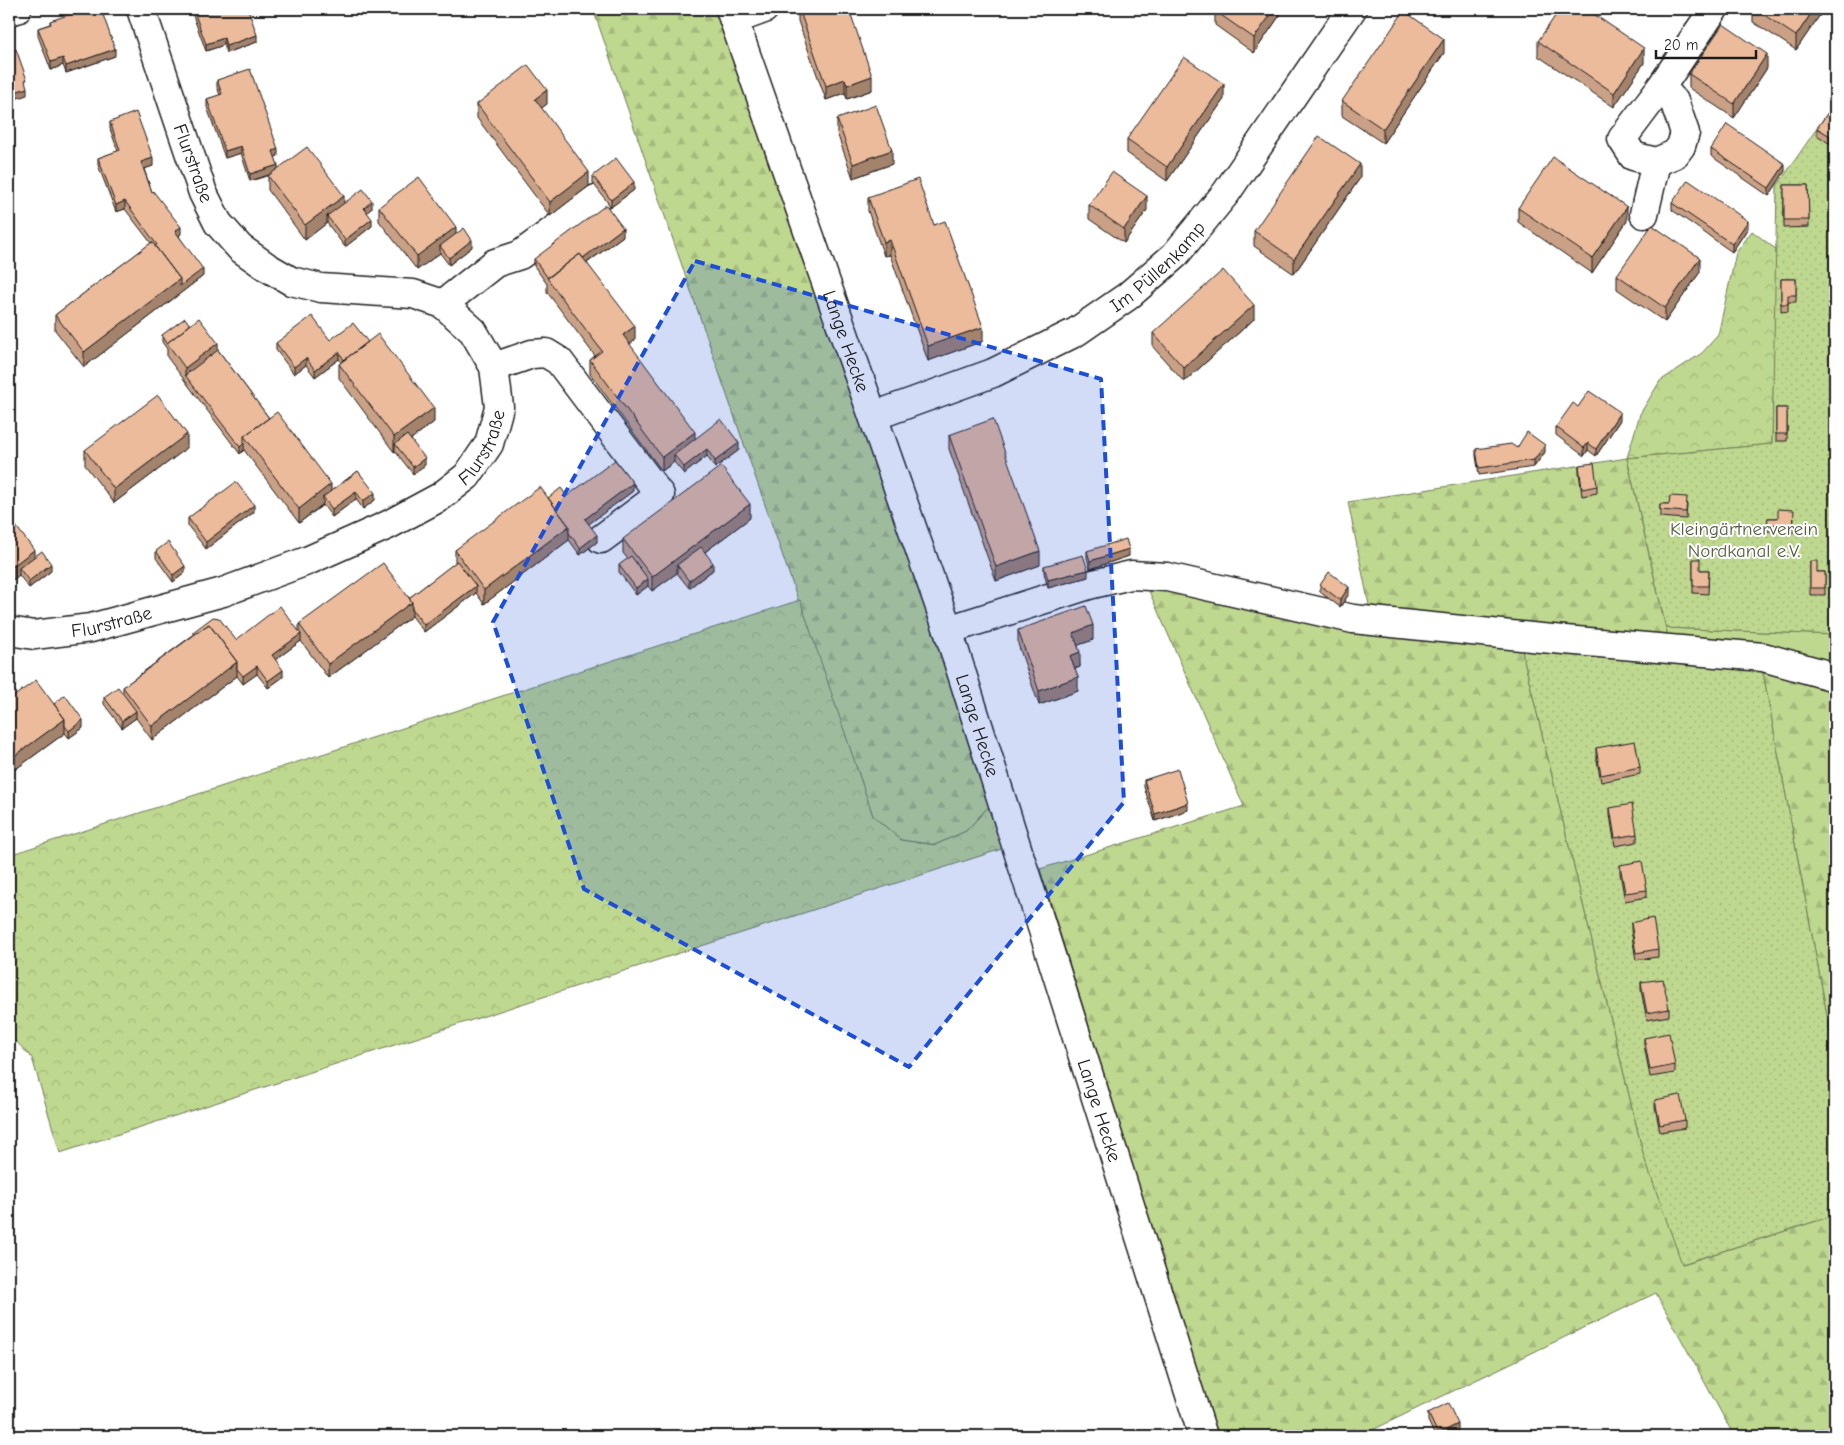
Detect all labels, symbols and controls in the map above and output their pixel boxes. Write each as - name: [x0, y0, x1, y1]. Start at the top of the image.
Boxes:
- scale bar: [1656, 28, 1756, 60]
- text: 20 m: [1664, 36, 1698, 54]
- street label: Flurstraße: [169, 121, 217, 206]
- street label: Im Püllenkamp: [1106, 217, 1210, 317]
- street label: Lange Hecke: [818, 288, 874, 395]
- street label: Flurstraße: [454, 407, 510, 490]
- park label: Kleingärtnerverein Nordkanal e.V.: [1670, 518, 1818, 562]
- street label: Flurstraße: [70, 602, 154, 642]
- street label: Lange Hecke: [951, 672, 1004, 779]
- street label: Lange Hecke: [1073, 1057, 1126, 1165]

